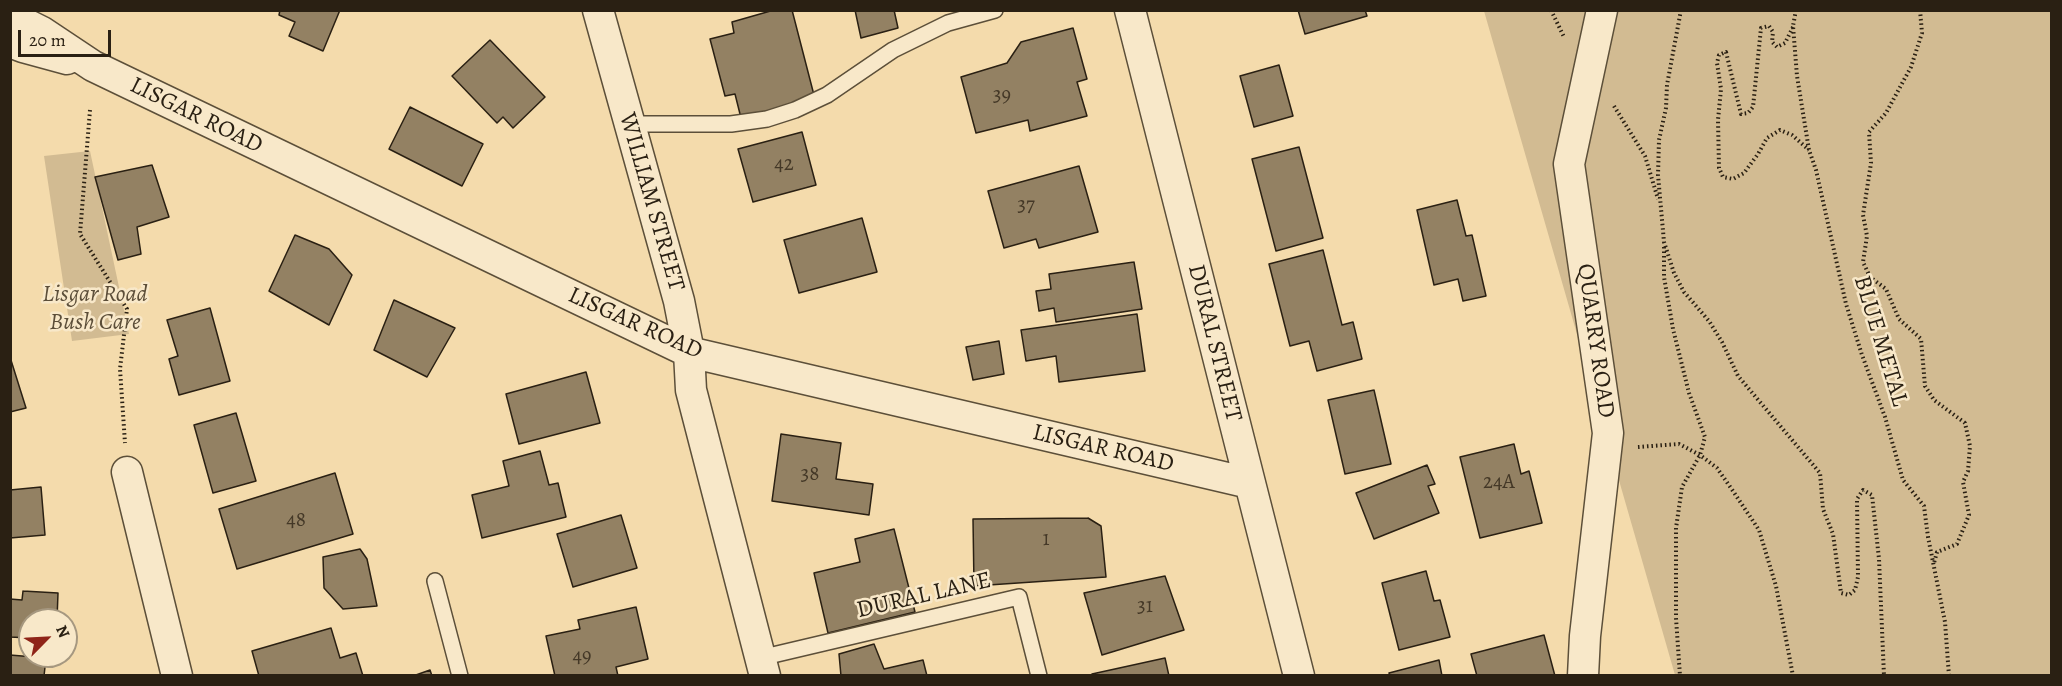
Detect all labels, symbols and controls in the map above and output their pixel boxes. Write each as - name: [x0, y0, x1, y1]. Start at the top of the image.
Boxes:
- scale bar: [21, 18, 114, 56]
- text: 20 m: [29, 28, 66, 52]
- street label: LISGAR ROAD: [125, 71, 267, 161]
- house number: 39: [993, 83, 1011, 109]
- street label: WILLIAM STREET: [612, 110, 690, 294]
- house number: 42: [774, 152, 794, 178]
- house number: 37: [1017, 193, 1035, 219]
- street label: DURAL STREET: [1181, 262, 1247, 424]
- street label: QUARRY ROAD: [1570, 262, 1620, 420]
- street label: BLUE METAL: [1846, 272, 1914, 410]
- park label: Lisgar Road Bush Care: [42, 281, 148, 337]
- street label: LISGAR ROAD: [563, 282, 707, 366]
- street label: LISGAR ROAD: [1030, 419, 1176, 479]
- house number: 38: [801, 462, 819, 488]
- house number: 24A: [1483, 470, 1515, 496]
- house number: 48: [286, 508, 306, 534]
- house number: 1: [1042, 527, 1050, 553]
- street label: DURAL LANE: [854, 567, 994, 625]
- house number: 31: [1137, 594, 1153, 620]
- north arrow: [18, 608, 78, 668]
- text: N: [50, 622, 75, 641]
- house number: 49: [572, 644, 592, 670]

